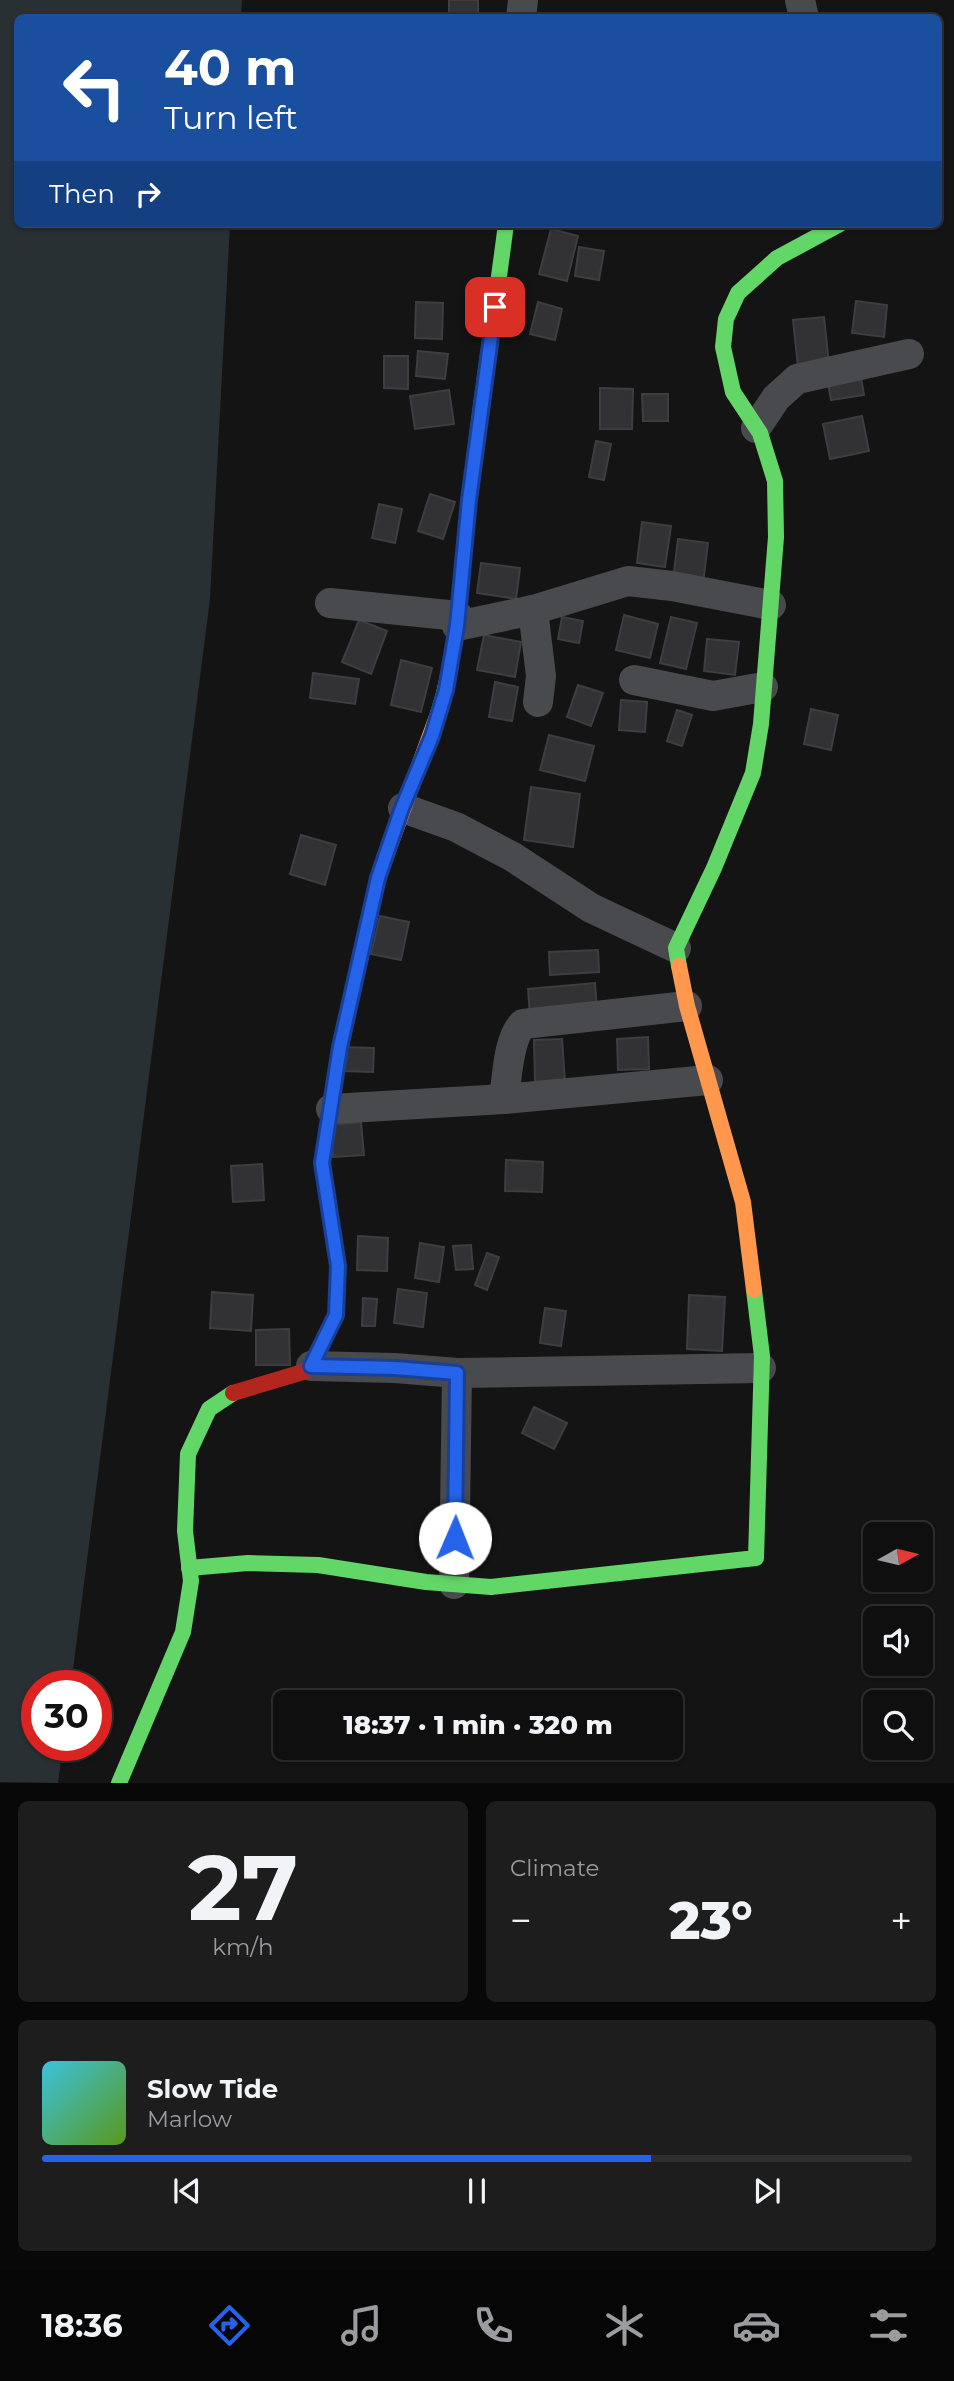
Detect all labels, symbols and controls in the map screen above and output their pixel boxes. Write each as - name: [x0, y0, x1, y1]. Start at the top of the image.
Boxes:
- text: 40 m: [164, 38, 296, 97]
- icon: left: [49, 42, 140, 133]
- text: Turn left: [164, 98, 298, 137]
- icon: right: [129, 175, 167, 213]
- text: Then: [49, 178, 115, 210]
- pin: [465, 277, 525, 337]
- icon: arrive: [476, 288, 514, 326]
- position arrow: [418, 1501, 492, 1575]
- north arrow: [863, 1522, 933, 1592]
- map controls: [863, 1522, 933, 1760]
- button: sound: [863, 1606, 933, 1676]
- speed limit sign: 30: [21, 1670, 112, 1761]
- button: search: [863, 1690, 933, 1760]
- text: 18:37 · 1 min · 320 m: [343, 1709, 613, 1741]
- text: 27: [188, 1832, 298, 1943]
- text: Climate: [510, 1854, 599, 1882]
- text: 23°: [669, 1889, 753, 1952]
- text: −: [510, 1897, 532, 1944]
- text: +: [890, 1897, 912, 1944]
- text: km/h: [212, 1933, 274, 1961]
- text: Slow Tide: [147, 2073, 278, 2105]
- text: Marlow: [147, 2105, 232, 2133]
- icon: previous: [168, 2172, 206, 2210]
- icon: pause: [458, 2172, 496, 2210]
- icon: next: [748, 2172, 786, 2210]
- icon: directions: [205, 2301, 254, 2350]
- icon: music: [337, 2301, 386, 2350]
- icon: phone: [469, 2301, 518, 2350]
- icon: climate: [600, 2301, 649, 2350]
- icon: car: [732, 2301, 781, 2350]
- icon: filters: [864, 2301, 913, 2350]
- text: 18:36: [41, 2306, 123, 2345]

